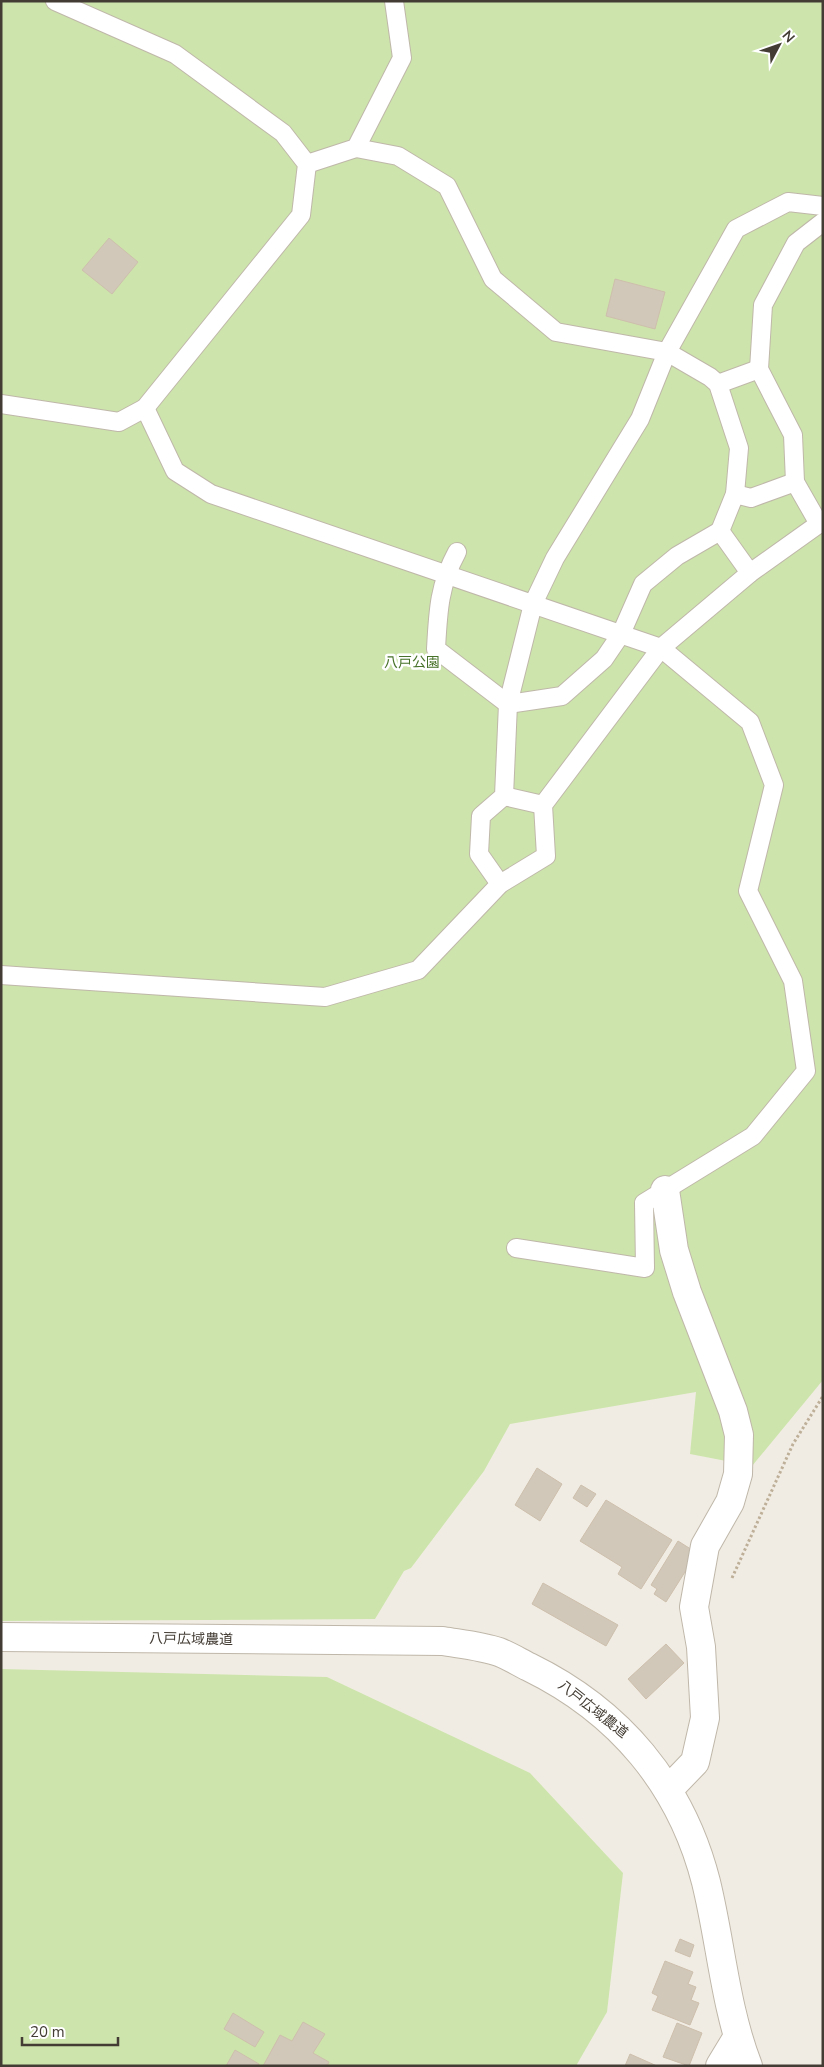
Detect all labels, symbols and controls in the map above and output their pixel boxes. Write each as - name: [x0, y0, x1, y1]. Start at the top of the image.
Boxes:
- north arrow: [754, 20, 804, 70]
- text: N: [778, 27, 799, 47]
- park label: 八戸公園: [384, 653, 440, 672]
- street label: 八戸広域農道: [149, 1629, 233, 1649]
- street label: 八戸広域農道: [554, 1676, 632, 1742]
- scale bar: [22, 2014, 119, 2046]
- text: 20 m: [30, 2022, 65, 2042]

